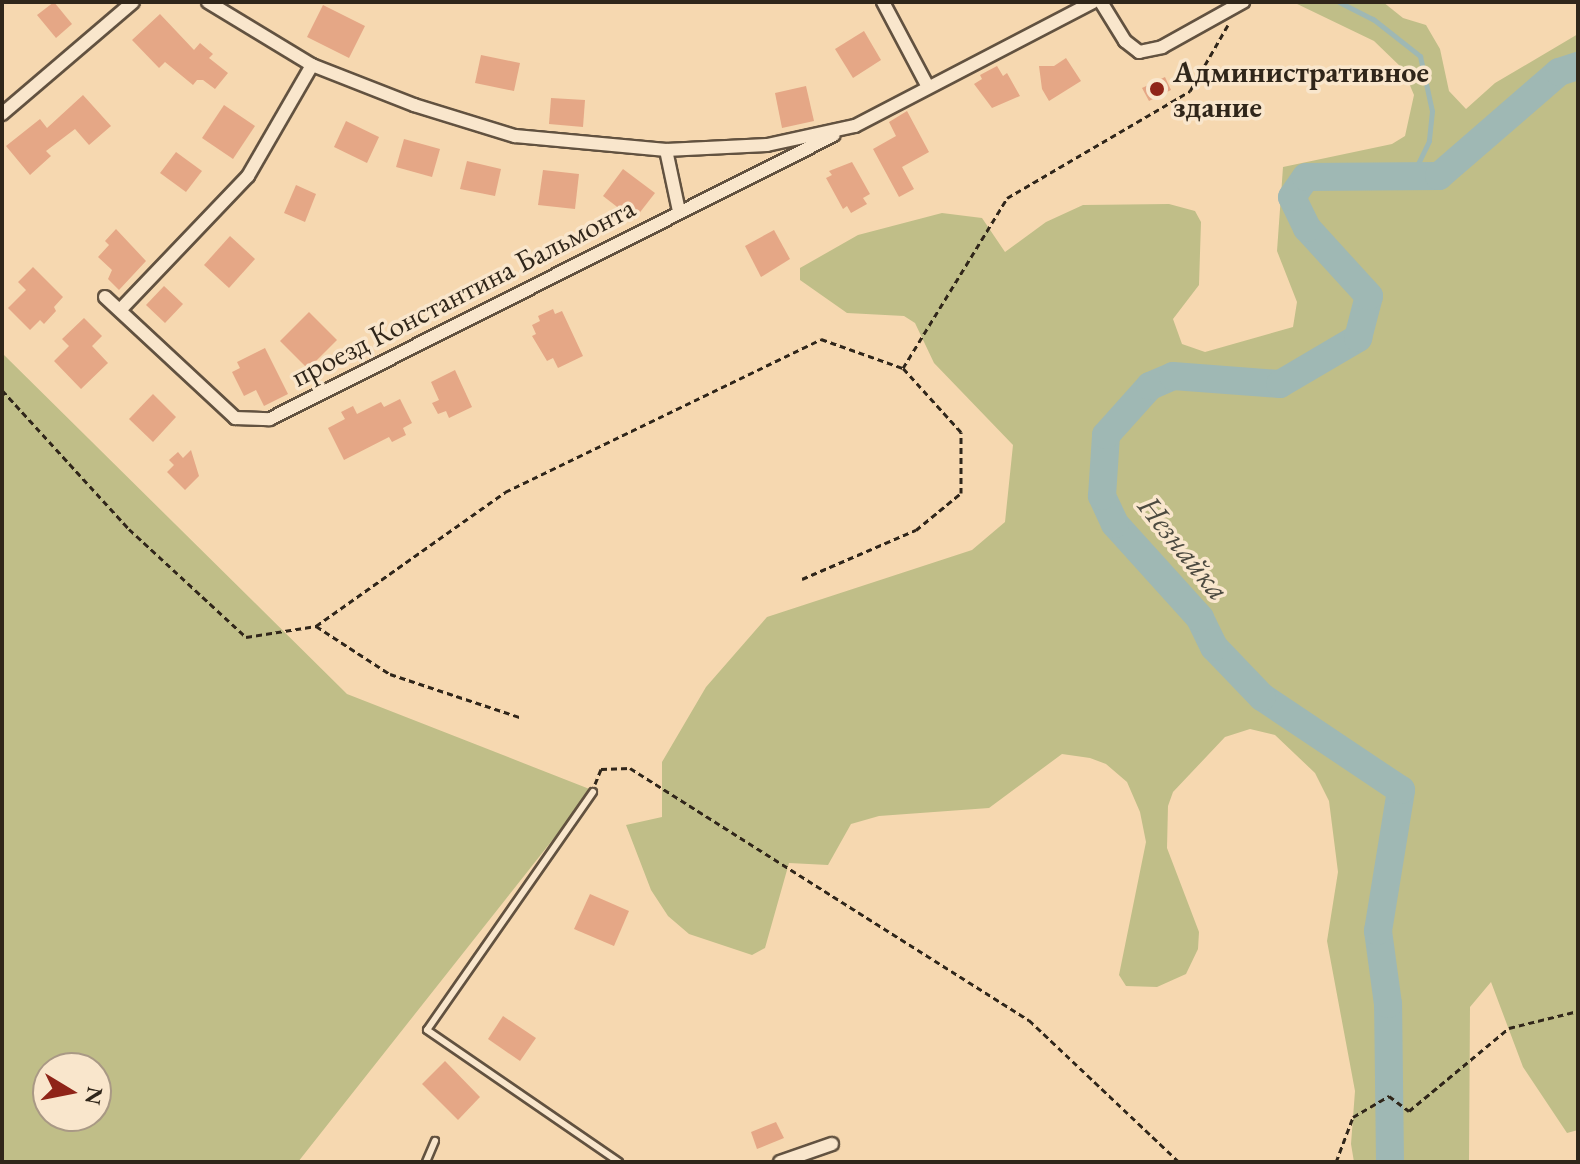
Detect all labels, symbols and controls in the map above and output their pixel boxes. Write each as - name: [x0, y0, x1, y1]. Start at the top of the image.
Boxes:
- place label: Административное здание: [1173, 54, 1429, 124]
- marker: Административное здание: [1148, 80, 1166, 98]
- street label: проезд Константина Бальмонта: [285, 189, 641, 395]
- water label: Незнайка: [1130, 488, 1238, 608]
- north arrow: [32, 1052, 112, 1132]
- text: N: [78, 1085, 110, 1107]

